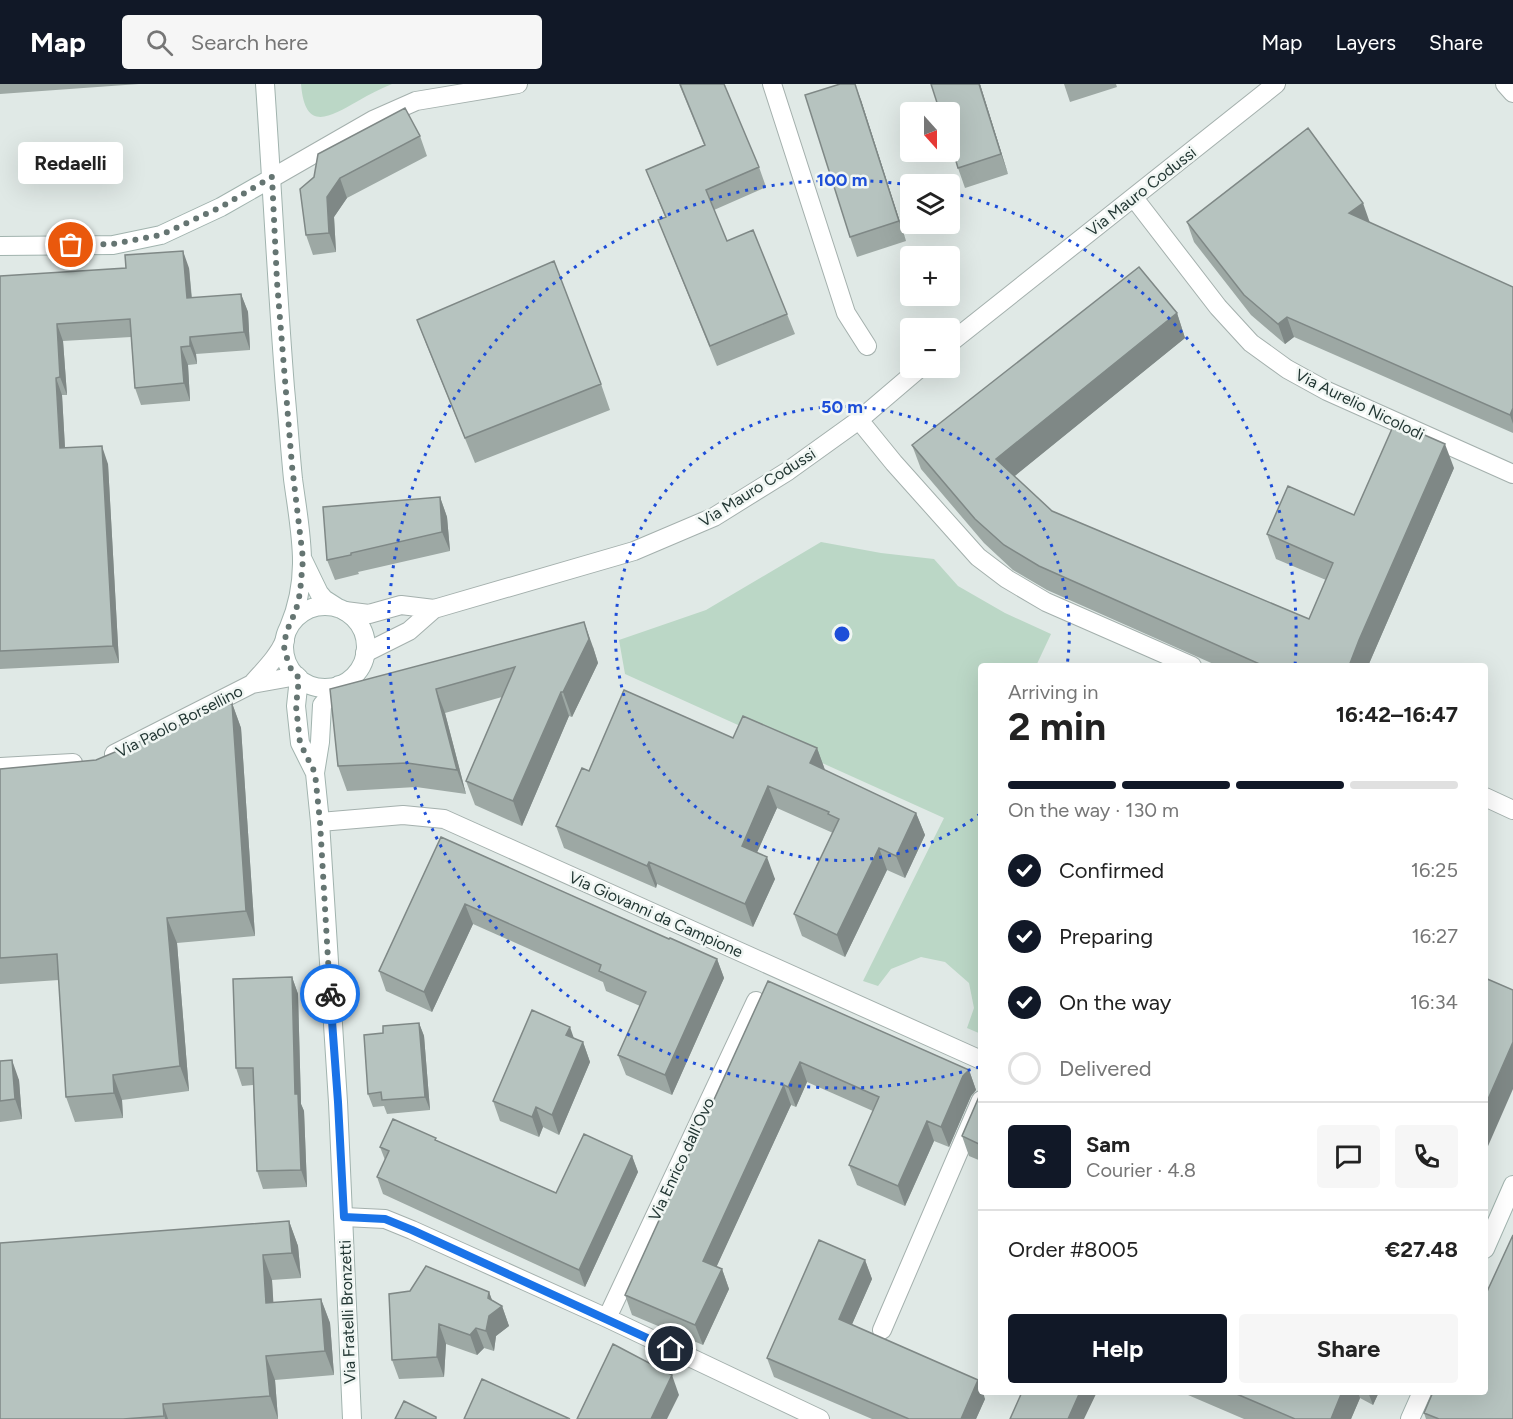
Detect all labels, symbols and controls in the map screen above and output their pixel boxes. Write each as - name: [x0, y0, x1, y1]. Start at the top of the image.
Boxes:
- search box: [122, 15, 542, 69]
- text: Map: [30, 25, 86, 59]
- icon: search: [143, 26, 176, 59]
- text: Search here: [191, 29, 308, 56]
- text: Map: [1262, 30, 1302, 55]
- text: Layers: [1335, 30, 1396, 55]
- text: Share: [1429, 30, 1483, 55]
- north arrow: [900, 102, 960, 162]
- map controls: [900, 102, 960, 378]
- callout: Redaelli: [19, 143, 124, 185]
- street label: Via Mauro Codussi: [1083, 143, 1200, 240]
- text: Redaelli: [34, 151, 107, 175]
- text: 100 m: [817, 169, 867, 191]
- button: layers: [900, 174, 960, 234]
- pin: [45, 219, 96, 270]
- icon: bag: [54, 228, 87, 261]
- button: +: [900, 246, 960, 306]
- button: −: [900, 318, 960, 378]
- street label: Via Aurelio Nicolodi: [1292, 365, 1427, 444]
- text: 50 m: [821, 396, 863, 418]
- street label: Via Mauro Codussi: [695, 444, 819, 531]
- centre of rings: [832, 624, 852, 644]
- text: Arriving in: [1008, 680, 1098, 704]
- street label: Via Paolo Borsellino: [113, 681, 246, 762]
- text: 16:42–16:47: [1336, 701, 1458, 728]
- text: 2 min: [1008, 703, 1106, 750]
- text: On the way · 130 m: [1008, 798, 1179, 822]
- icon: check: [1008, 854, 1041, 887]
- text: Confirmed: [1059, 857, 1164, 884]
- text: 16:25: [1411, 858, 1458, 882]
- street label: Via Giovanni da Campione: [566, 867, 746, 962]
- icon: check: [1008, 920, 1041, 953]
- text: Preparing: [1059, 923, 1153, 950]
- text: 16:27: [1411, 924, 1458, 948]
- courier: [300, 964, 360, 1024]
- icon: bike: [314, 978, 347, 1011]
- icon: check: [1008, 986, 1041, 1019]
- text: On the way: [1059, 989, 1171, 1016]
- text: 16:34: [1410, 990, 1458, 1014]
- text: Delivered: [1059, 1055, 1152, 1082]
- street label: Via Enrico dall'Ovo: [645, 1095, 718, 1224]
- button: chat: [1317, 1125, 1380, 1188]
- button: phone: [1395, 1125, 1458, 1188]
- text: Sam: [1086, 1131, 1130, 1158]
- text: S: [1033, 1143, 1046, 1170]
- text: Courier · 4.8: [1086, 1158, 1196, 1182]
- text: Order #8005: [1008, 1236, 1138, 1263]
- text: €27.48: [1385, 1236, 1458, 1263]
- street label: Via Fratelli Bronzetti: [335, 1240, 360, 1384]
- button: Help: [1008, 1314, 1227, 1383]
- button: Share: [1239, 1314, 1458, 1383]
- pin: [645, 1323, 696, 1374]
- icon: home: [654, 1332, 687, 1365]

